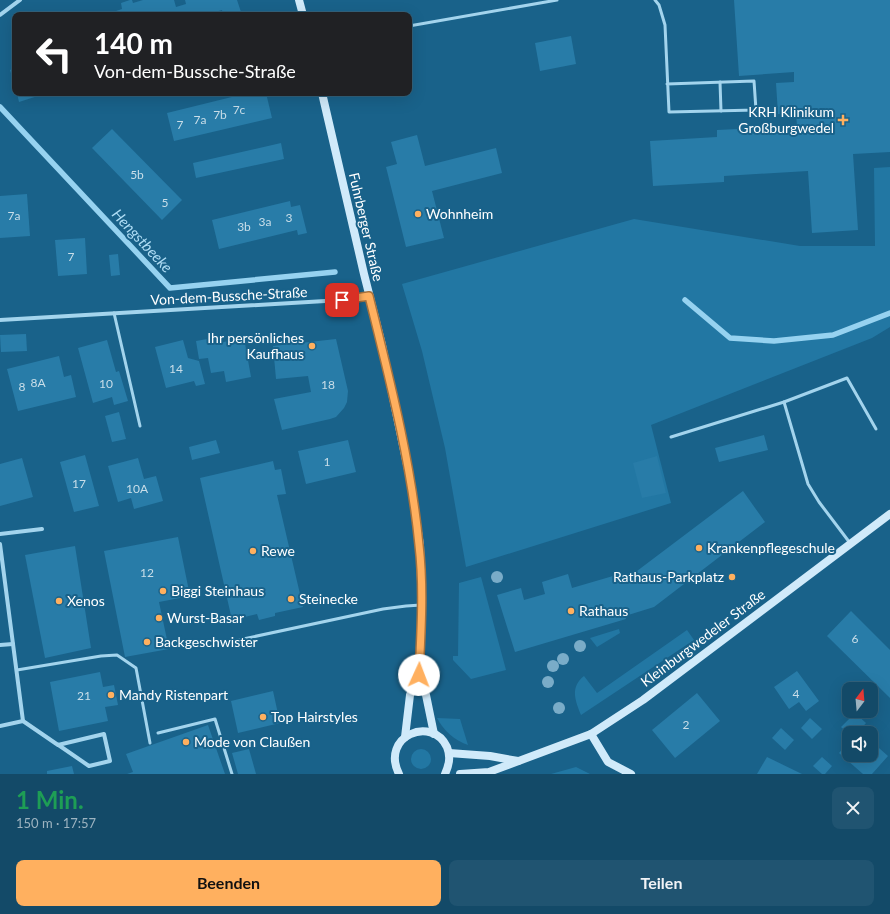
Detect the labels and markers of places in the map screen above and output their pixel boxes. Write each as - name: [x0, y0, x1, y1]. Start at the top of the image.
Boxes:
- place label: KRH Klinikum Großburgwedel: [738, 103, 834, 136]
- marker: KRH Klinikum Großburgwedel: [837, 114, 849, 126]
- place label: Wohnheim: [426, 205, 493, 222]
- marker: Wohnheim: [413, 209, 423, 219]
- pin: [325, 283, 359, 317]
- place label: Ihr persönliches Kaufhaus: [207, 329, 304, 362]
- marker: Ihr persönliches Kaufhaus: [307, 341, 317, 351]
- place label: Krankenpflegeschule: [707, 539, 835, 556]
- place label: Rewe: [261, 542, 295, 559]
- marker: Krankenpflegeschule: [694, 543, 704, 553]
- marker: Rewe: [248, 546, 258, 556]
- place label: Rathaus-Parkplatz: [613, 568, 724, 585]
- marker: Rathaus-Parkplatz: [727, 572, 737, 582]
- place label: Biggi Steinhaus: [171, 582, 264, 599]
- marker: Biggi Steinhaus: [158, 586, 168, 596]
- place label: Steinecke: [299, 590, 358, 607]
- place label: Xenos: [67, 592, 105, 609]
- marker: Steinecke: [286, 594, 296, 604]
- marker: Xenos: [54, 596, 64, 606]
- place label: Rathaus: [579, 602, 628, 619]
- marker: Rathaus: [566, 606, 576, 616]
- place label: Wurst-Basar: [167, 609, 244, 626]
- marker: Wurst-Basar: [154, 613, 164, 623]
- place label: Backgeschwister: [155, 633, 258, 650]
- marker: Backgeschwister: [142, 637, 152, 647]
- place label: Mandy Ristenpart: [119, 686, 228, 703]
- marker: Mandy Ristenpart: [106, 690, 116, 700]
- place label: Top Hairstyles: [271, 708, 358, 725]
- marker: Top Hairstyles: [258, 712, 268, 722]
- place label: Mode von Claußen: [194, 733, 310, 750]
- marker: Mode von Claußen: [181, 737, 191, 747]

